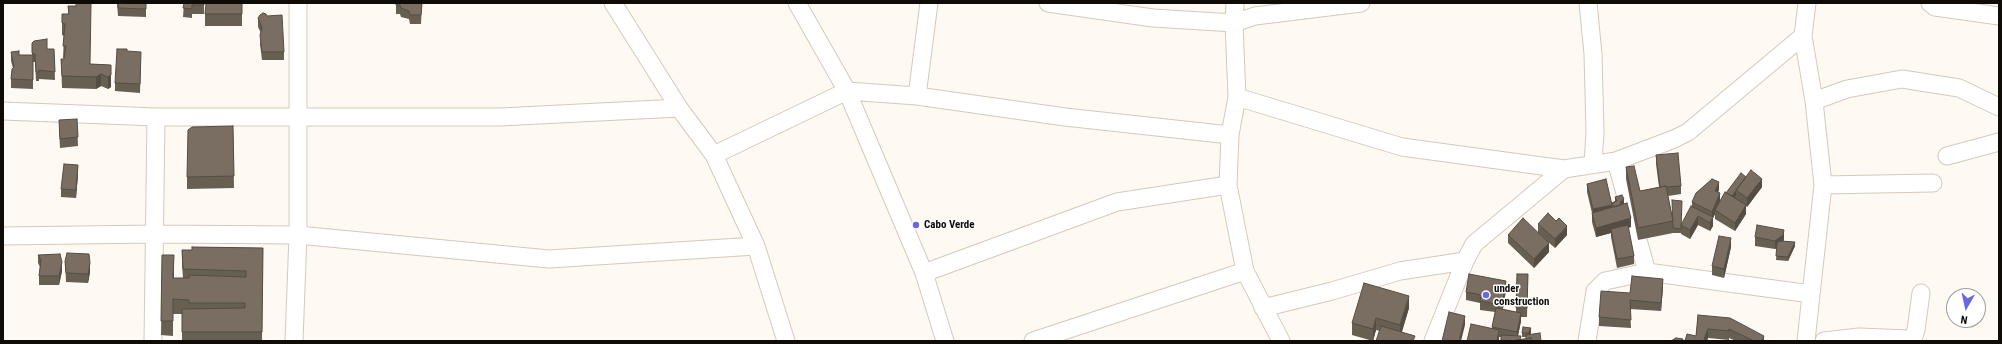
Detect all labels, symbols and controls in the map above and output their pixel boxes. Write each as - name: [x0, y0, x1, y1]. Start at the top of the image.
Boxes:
- place label: Cabo Verde: [924, 218, 975, 232]
- marker: Cabo Verde: [911, 220, 921, 230]
- place label: under construction: [1494, 282, 1549, 308]
- north arrow: [1946, 288, 1986, 328]
- marker: under construction: [1481, 290, 1491, 300]
- text: N: [1960, 312, 1969, 326]

